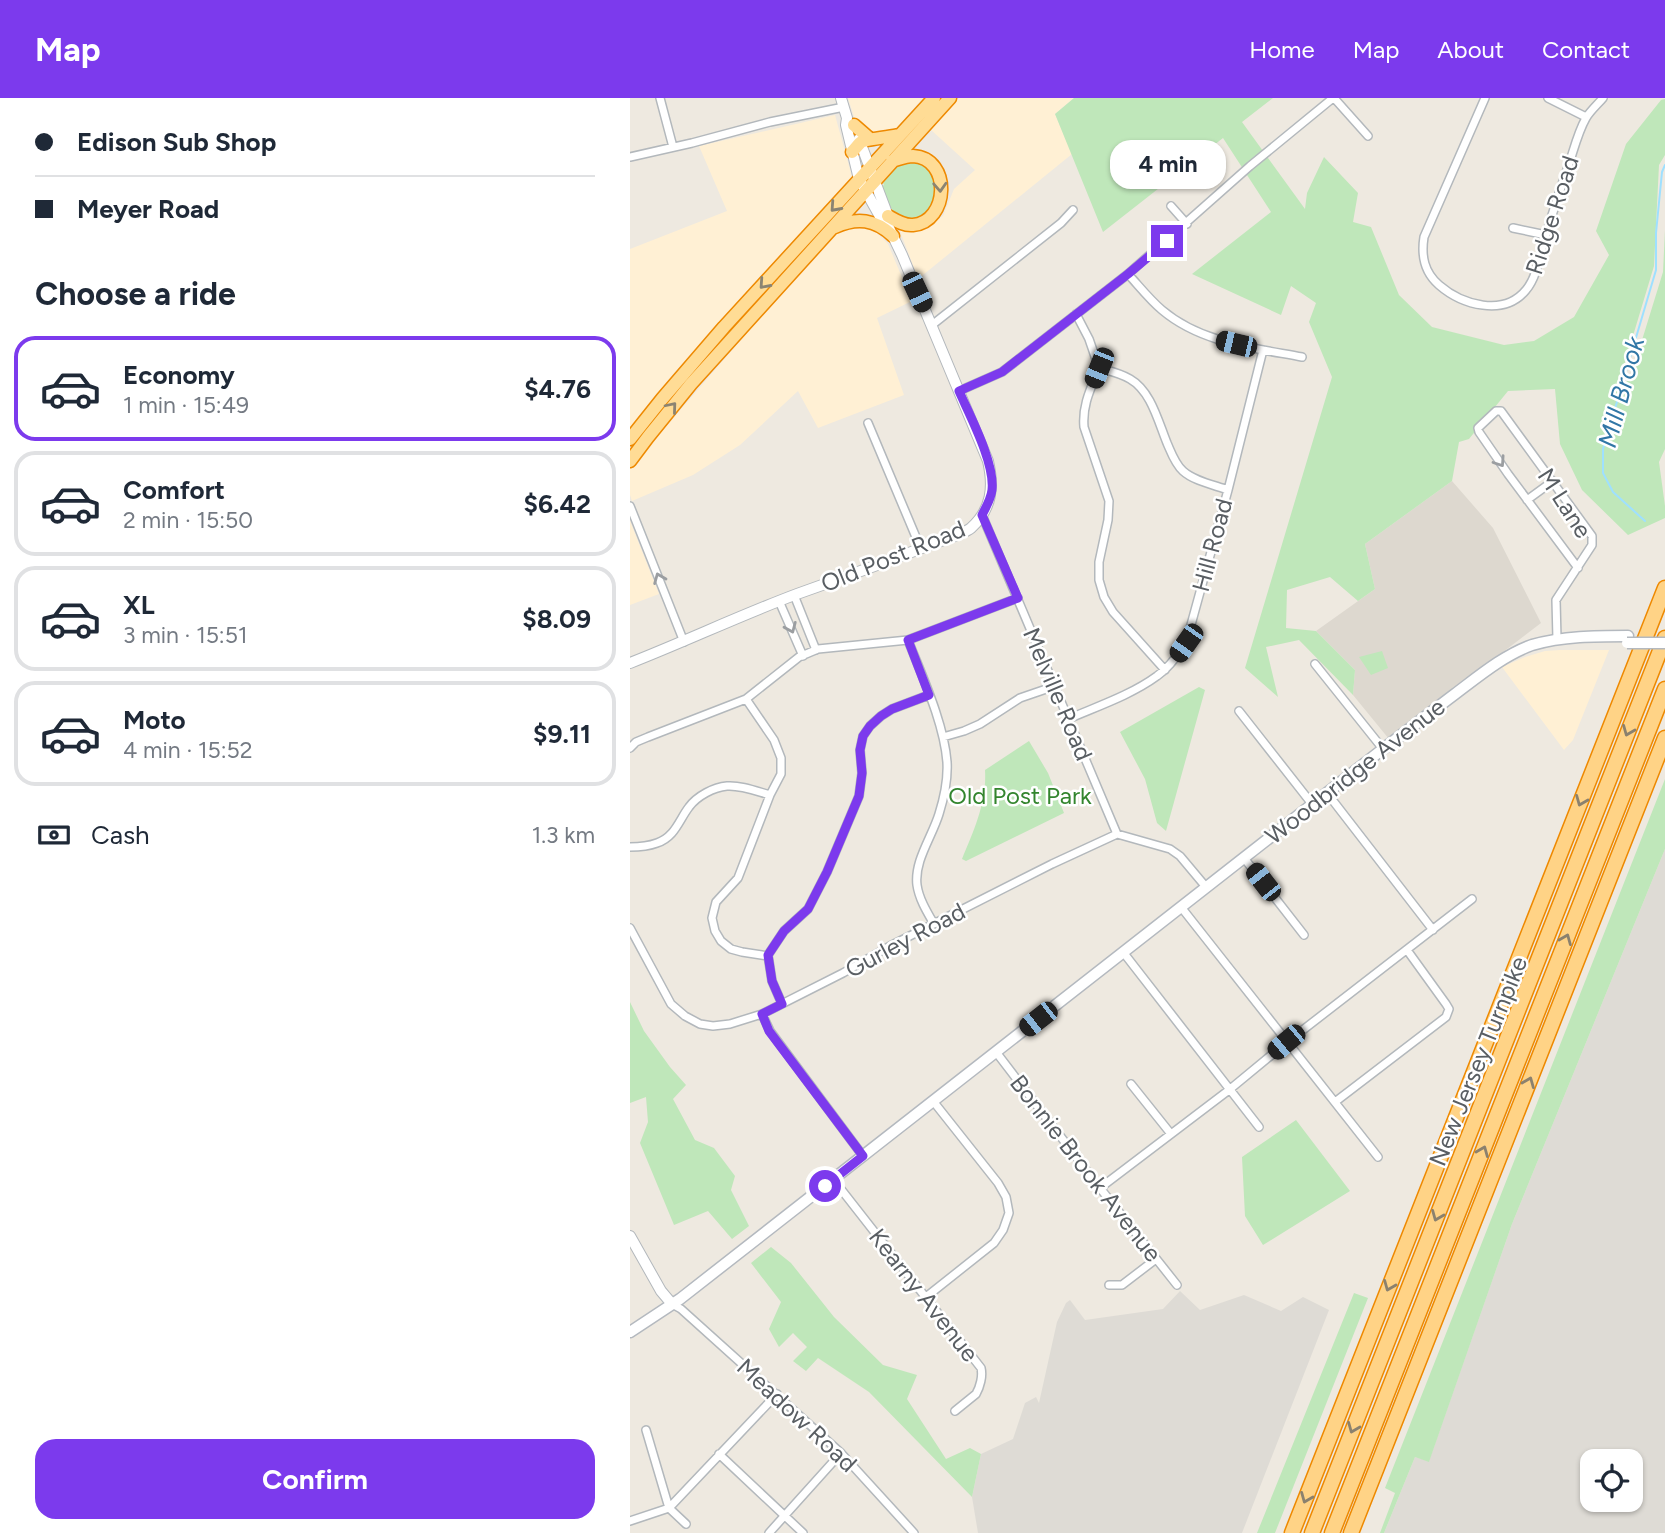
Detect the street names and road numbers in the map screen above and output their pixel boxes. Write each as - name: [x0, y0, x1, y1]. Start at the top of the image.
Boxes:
- street label: Ridge Road: [1519, 152, 1585, 278]
- street label: M Lane: [1532, 463, 1598, 543]
- street label: Hill Road: [1186, 495, 1238, 595]
- street label: Old Post Road: [817, 514, 969, 598]
- street label: Melville Road: [1017, 623, 1099, 765]
- street label: Woodbridge Avenue: [1259, 692, 1451, 850]
- street label: Gurley Road: [840, 896, 970, 984]
- street label: New Jersey Turnpike: [1423, 952, 1533, 1170]
- street label: Bonnie Brook Avenue: [1004, 1069, 1168, 1267]
- street label: Kearny Avenue: [863, 1223, 985, 1367]
- street label: Meadow Road: [731, 1352, 863, 1478]

